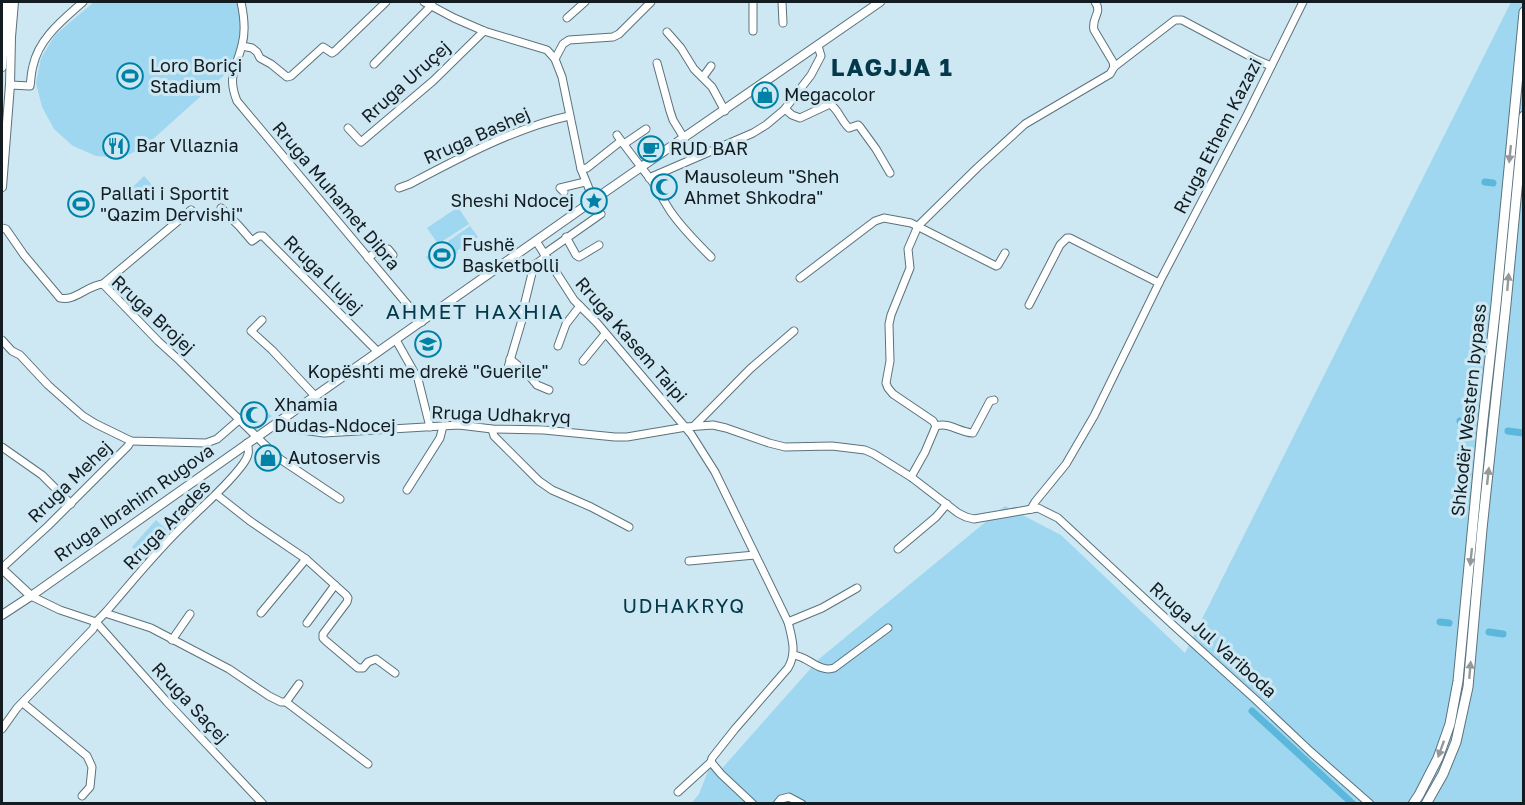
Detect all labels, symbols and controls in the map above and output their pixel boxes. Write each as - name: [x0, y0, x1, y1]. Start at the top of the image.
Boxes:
- street label: Rruga Uruçej: [356, 36, 454, 127]
- district label: LAGJJA 1: [831, 52, 953, 81]
- place label: Loro Boriçi Stadium: [150, 54, 242, 97]
- street label: Rruga Ethem Kazazi: [1168, 54, 1266, 217]
- sports icon: Loro Boriçi Stadium: [115, 61, 145, 91]
- shop icon: Megacolor: [750, 80, 780, 110]
- place label: Megacolor: [784, 83, 875, 105]
- street label: Rruga Bashej: [420, 102, 533, 168]
- street label: Rruga Muhamet Dibra: [268, 117, 405, 274]
- restaurant icon: Bar Vllaznia: [101, 131, 131, 161]
- place label: Bar Vllaznia: [136, 134, 239, 156]
- cafe icon: RUD BAR: [636, 134, 666, 164]
- place label: RUD BAR: [670, 137, 748, 159]
- one-way arrow: [1505, 144, 1515, 163]
- place label: Mausoleum "Sheh Ahmet Shkodra": [684, 165, 839, 208]
- mosque icon: Mausoleum "Sheh Ahmet Shkodra": [649, 172, 679, 202]
- place label: Pallati i Sportit "Qazim Dervishi": [100, 182, 243, 225]
- place icon: Sheshi Ndocej: [579, 186, 609, 216]
- sports icon: Pallati i Sportit "Qazim Dervishi": [66, 189, 96, 219]
- place label: Sheshi Ndocej: [450, 189, 574, 211]
- street label: Rruga Llujej: [280, 230, 368, 318]
- place label: Fushë Basketbolli: [462, 233, 559, 276]
- sports icon: Fushë Basketbolli: [427, 240, 457, 270]
- street label: Rruga Brojej: [108, 270, 200, 358]
- street label: Rruga Kasem Taipi: [571, 272, 692, 407]
- one-way arrow: [1503, 272, 1513, 291]
- district label: AHMET HAXHIA: [386, 298, 564, 324]
- street label: Shkodër Western bypass: [1446, 302, 1490, 518]
- school or university icon: Kopështi me drekë "Guerile": [413, 329, 443, 359]
- place label: Kopështi me drekë "Guerile": [307, 360, 549, 382]
- place label: Xhamia Dudas-Ndocej: [274, 393, 396, 436]
- mosque icon: Xhamia Dudas-Ndocej: [239, 400, 269, 430]
- street label: Rruga Udhakryq: [431, 401, 571, 427]
- street label: Rruga Mehej: [23, 436, 116, 527]
- street label: Rruga Ibrahim Rugova: [49, 439, 218, 566]
- shop icon: Autoservis: [253, 443, 283, 473]
- place label: Autoservis: [288, 446, 381, 468]
- one-way arrow: [1483, 466, 1493, 485]
- street label: Rruga Arades: [118, 475, 214, 574]
- one-way arrow: [1466, 547, 1476, 566]
- street label: Rruga Jul Variboda: [1146, 577, 1282, 702]
- district label: UDHAKRYQ: [623, 593, 746, 617]
- street label: Rruga Saçej: [148, 657, 234, 747]
- one-way arrow: [1465, 660, 1475, 679]
- one-way arrow: [1436, 740, 1446, 758]

